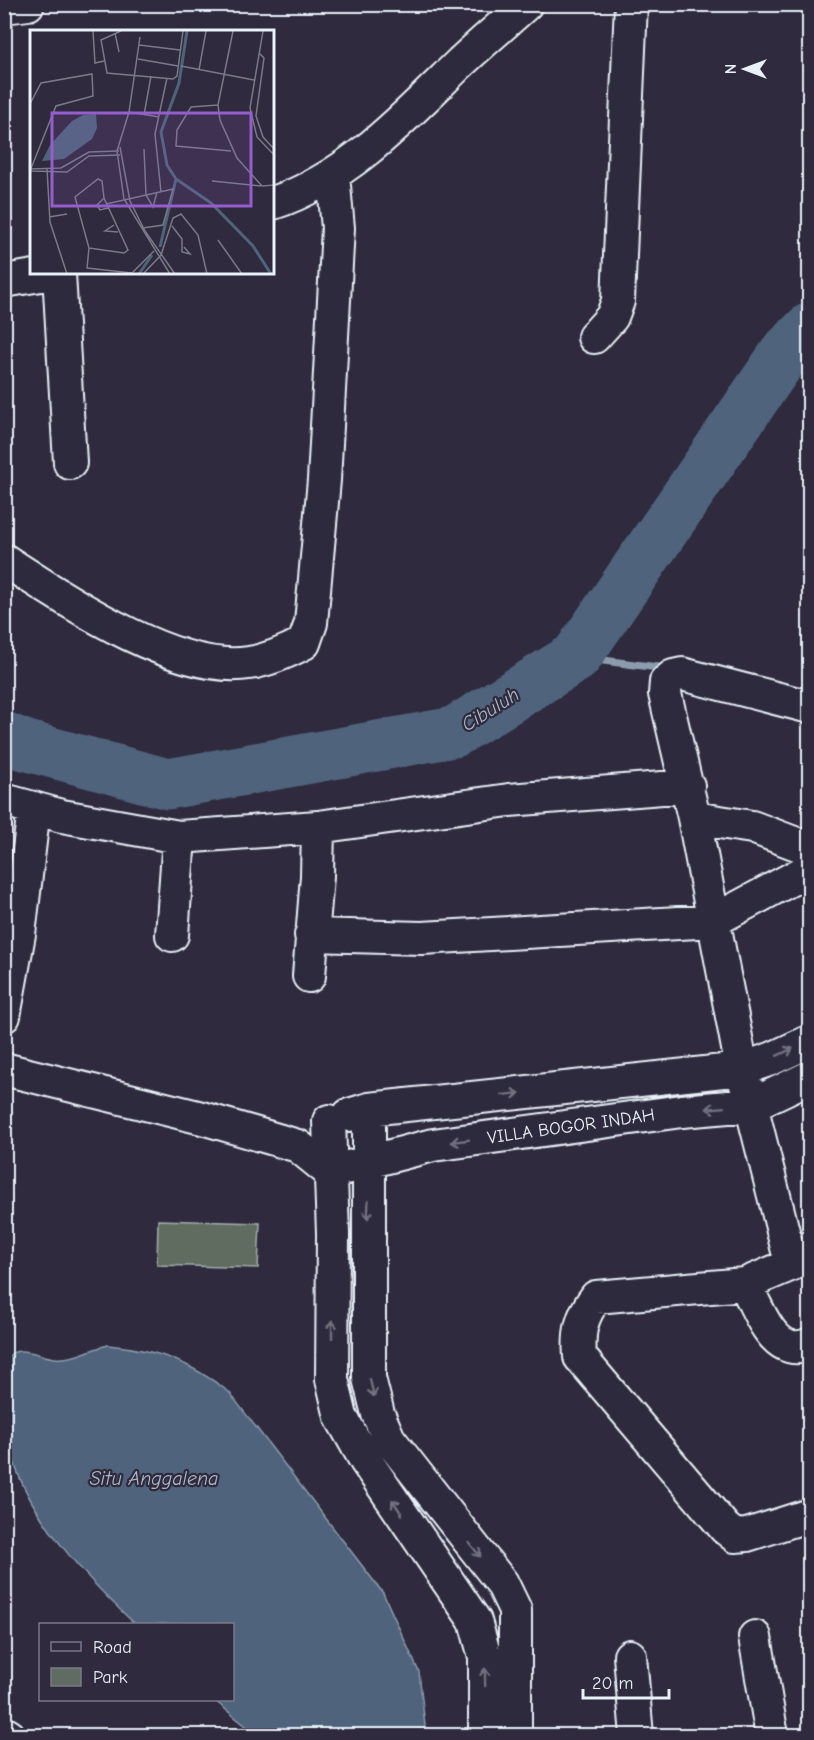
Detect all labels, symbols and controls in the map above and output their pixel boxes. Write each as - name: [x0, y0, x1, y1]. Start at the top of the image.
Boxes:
- inset map: [30, 30, 274, 274]
- north arrow: [715, 39, 775, 99]
- text: N: [722, 64, 740, 74]
- water label: Cibuluh: [457, 683, 523, 736]
- one-way arrow: [776, 1046, 794, 1058]
- one-way arrow: [500, 1088, 520, 1099]
- one-way arrow: [706, 1103, 726, 1114]
- street label: VILLA BOGOR INDAH: [486, 1104, 656, 1149]
- one-way arrow: [450, 1136, 470, 1147]
- one-way arrow: [363, 1199, 374, 1219]
- one-way arrow: [326, 1320, 338, 1340]
- one-way arrow: [366, 1378, 378, 1397]
- water label: Situ Anggalena: [90, 1467, 218, 1490]
- one-way arrow: [391, 1499, 403, 1516]
- one-way arrow: [469, 1542, 482, 1558]
- legend: [39, 1623, 234, 1701]
- text: Road: [93, 1637, 132, 1658]
- scale bar: [583, 1662, 668, 1700]
- text: Park: [93, 1667, 128, 1688]
- one-way arrow: [479, 1668, 491, 1688]
- text: 20 m: [592, 1673, 633, 1694]

